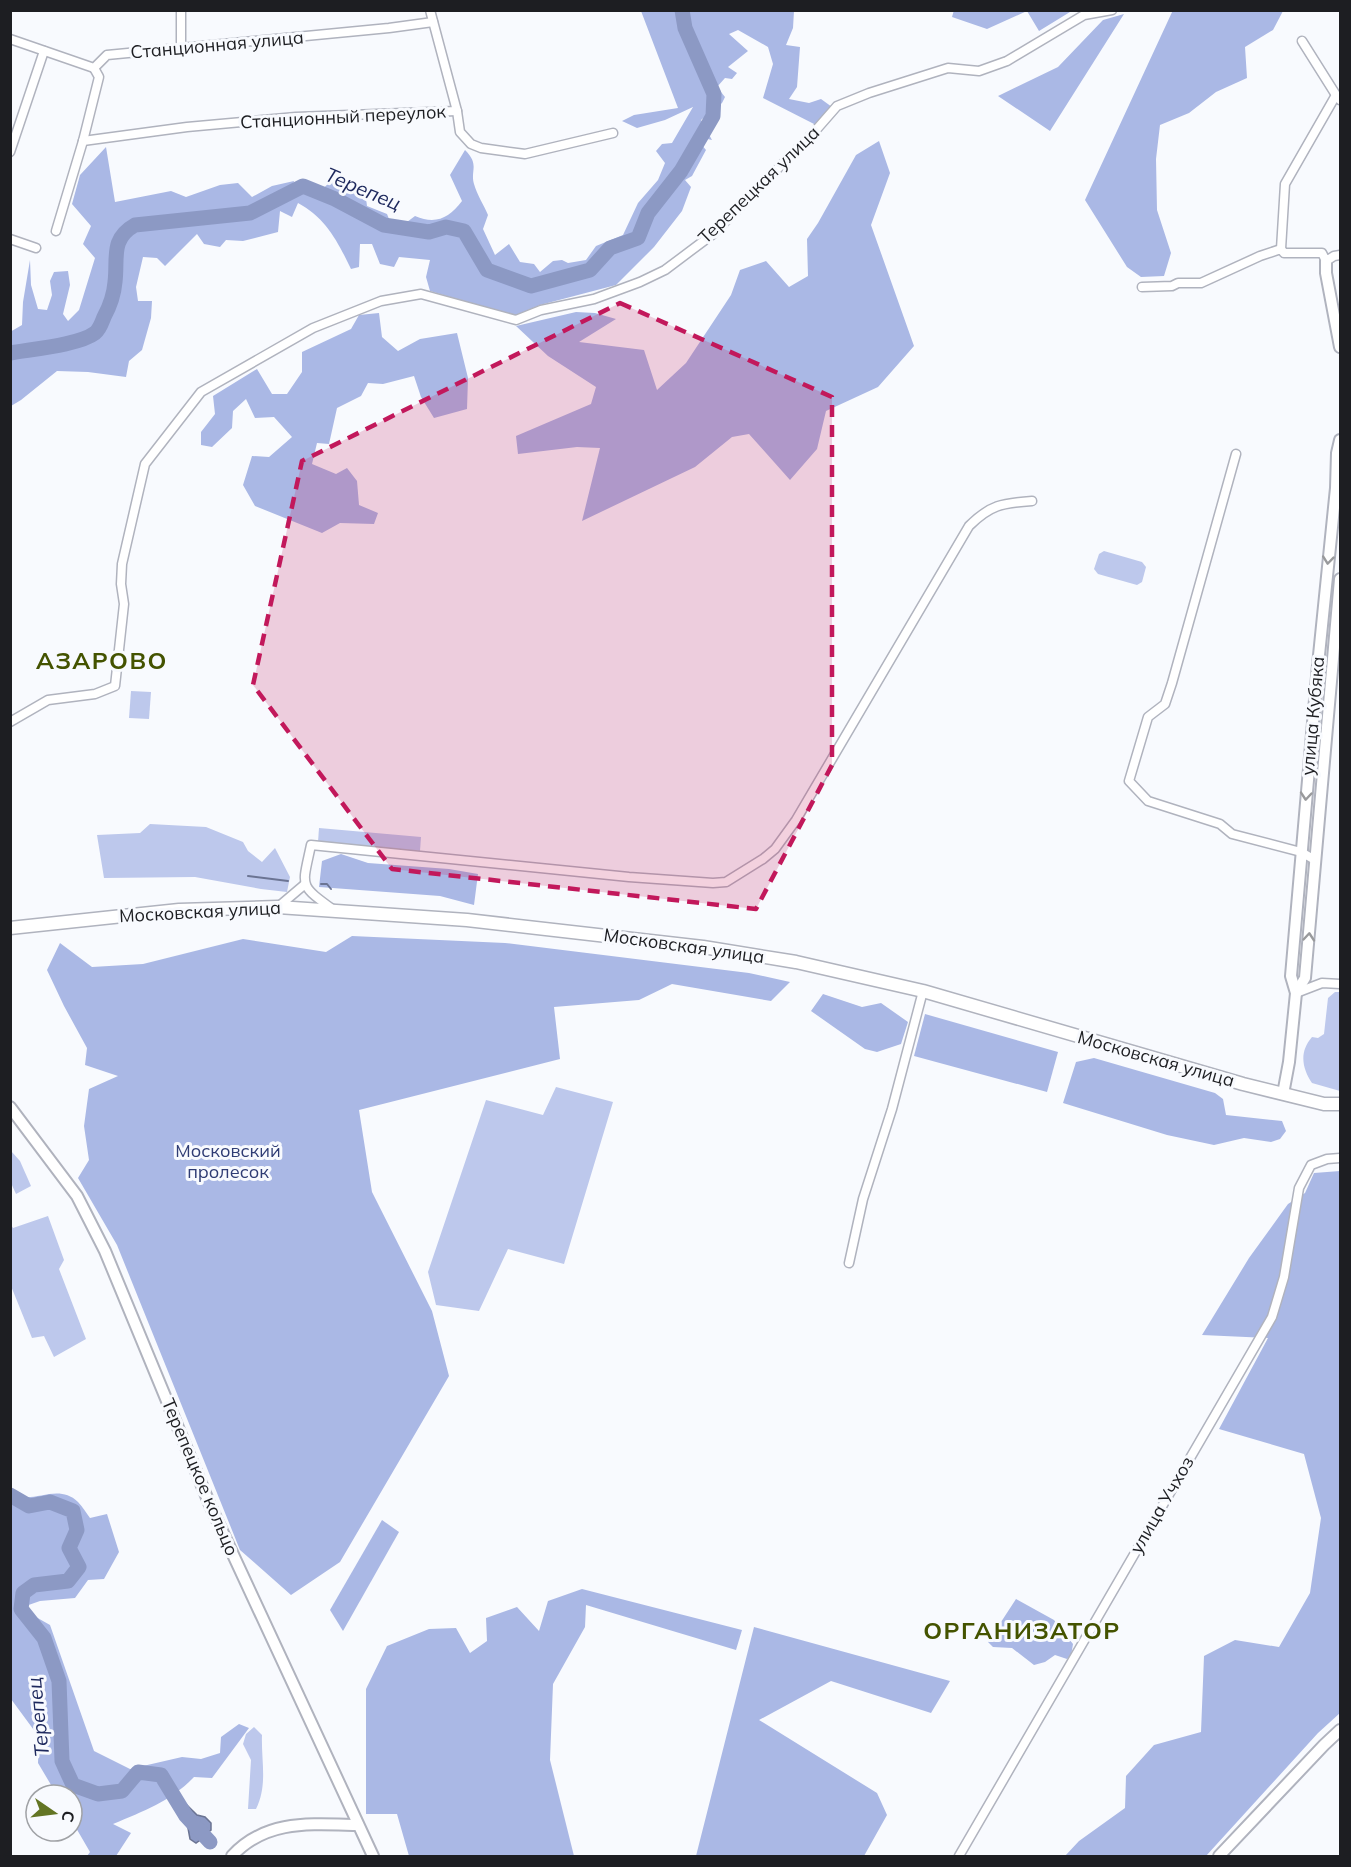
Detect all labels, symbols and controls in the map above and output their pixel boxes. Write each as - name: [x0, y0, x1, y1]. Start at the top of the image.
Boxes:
- street label: Станционная улица: [129, 25, 305, 64]
- street label: Станционный переулок: [239, 100, 447, 133]
- street label: Терепецкая улица: [693, 121, 824, 248]
- water label: Терепец: [321, 161, 405, 216]
- one-way arrow: [1322, 556, 1335, 565]
- district label: АЗАРОВО: [36, 645, 168, 675]
- street label: улица Кубяка: [1296, 656, 1329, 776]
- one-way arrow: [1300, 792, 1313, 801]
- street label: Московская улица: [118, 896, 281, 927]
- street label: Московская улица: [602, 923, 766, 968]
- one-way arrow: [1302, 933, 1315, 942]
- street label: Московская улица: [1075, 1025, 1237, 1092]
- park label: Московский пролесок: [175, 1139, 281, 1183]
- street label: Терепецкое кольцо: [157, 1395, 244, 1559]
- street label: улица Учхоз: [1124, 1452, 1199, 1557]
- district label: ОРГАНИЗАТОР: [923, 1615, 1121, 1645]
- water label: Терепец: [21, 1676, 54, 1758]
- north arrow: [24, 1783, 84, 1843]
- text: С: [58, 1809, 80, 1824]

